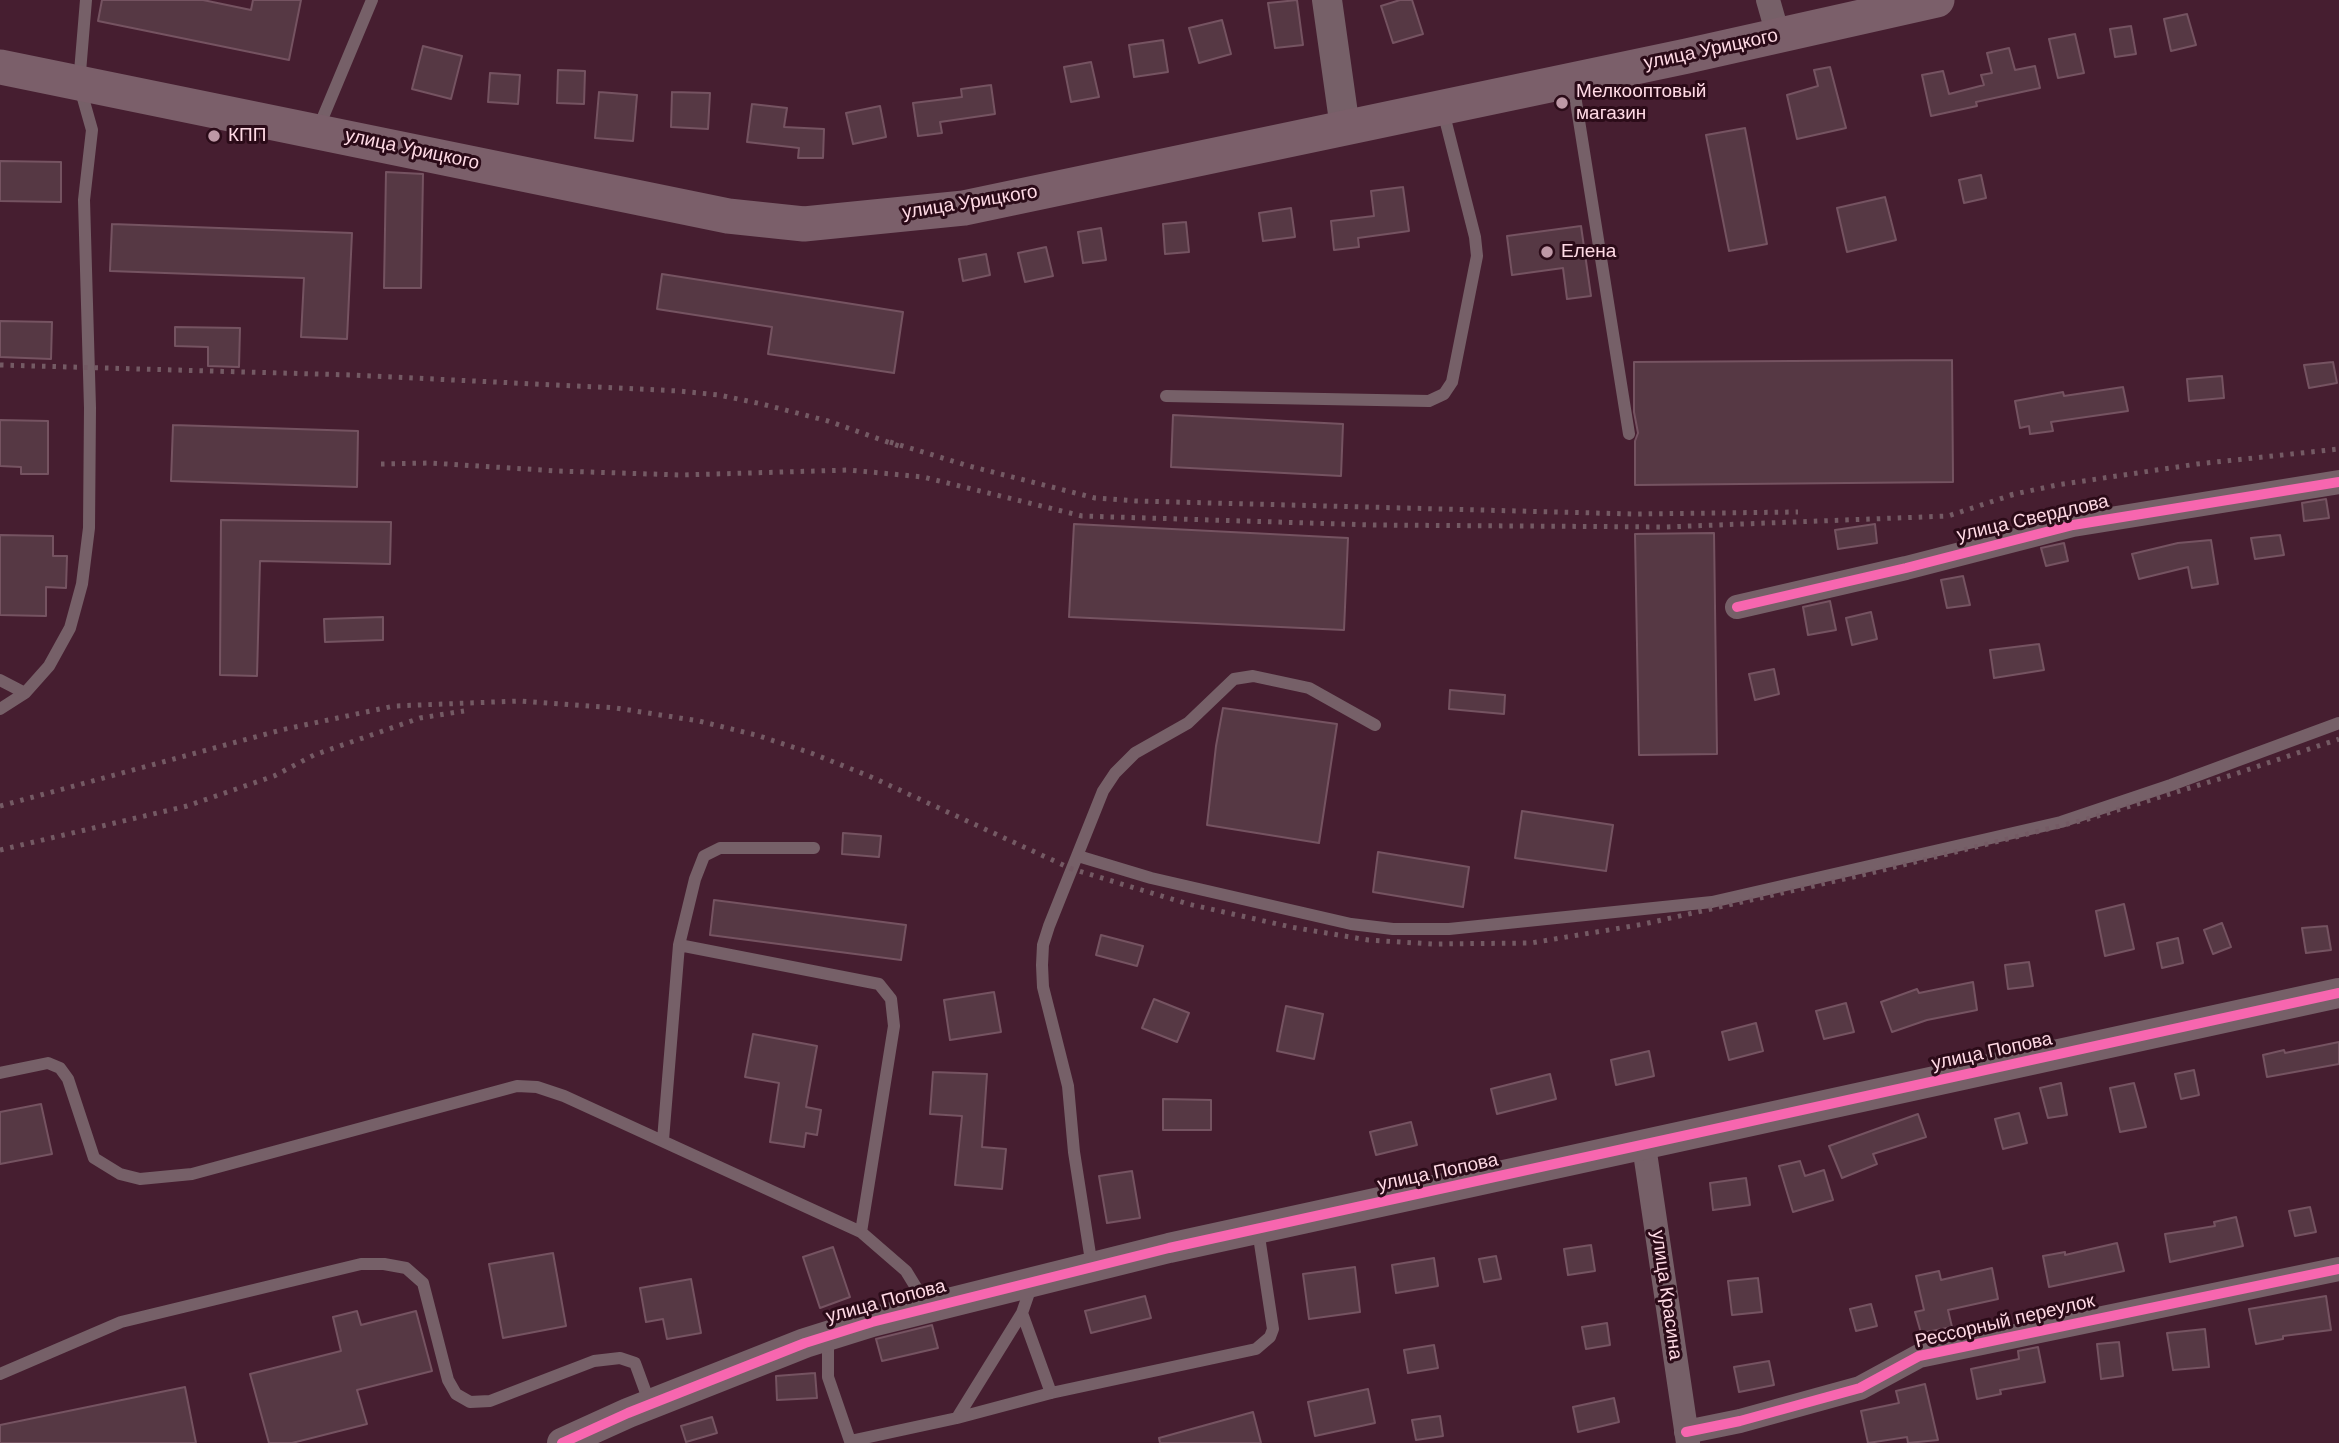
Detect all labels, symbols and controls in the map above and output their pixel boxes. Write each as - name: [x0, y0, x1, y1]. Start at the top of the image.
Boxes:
- street label: улица Урицкого: [1642, 25, 1780, 75]
- place label: Мелкооптовый магазин: [1576, 81, 1706, 125]
- marker: Мелкооптовый магазин: [1554, 95, 1570, 111]
- place label: КПП: [228, 125, 266, 147]
- street label: улица Урицкого: [343, 125, 481, 175]
- marker: КПП: [206, 128, 222, 144]
- street label: улица Урицкого: [901, 181, 1039, 225]
- place label: Елена: [1561, 241, 1616, 263]
- marker: Елена: [1539, 244, 1555, 260]
- street label: улица Свердлова: [1955, 490, 2111, 548]
- street label: улица Попова: [1930, 1028, 2054, 1076]
- street label: улица Попова: [1376, 1149, 1500, 1197]
- street label: улица Красина: [1646, 1229, 1686, 1361]
- street label: улица Попова: [824, 1275, 948, 1329]
- street label: Рессорный переулок: [1913, 1290, 2097, 1354]

